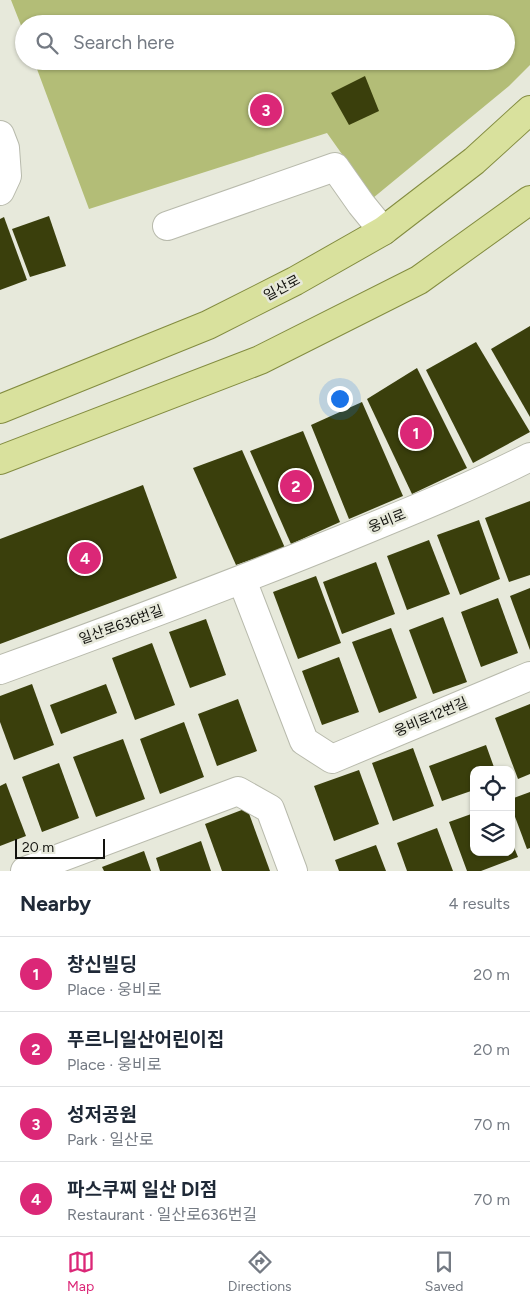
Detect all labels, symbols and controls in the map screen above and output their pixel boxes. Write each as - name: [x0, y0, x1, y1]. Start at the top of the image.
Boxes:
- search box: [15, 15, 515, 70]
- icon: search: [33, 29, 61, 57]
- text: Search here: [73, 31, 175, 54]
- pin: 3: [250, 91, 282, 129]
- street label: 일산로: [261, 271, 303, 305]
- your location: [327, 386, 353, 412]
- pin: 1: [400, 414, 432, 452]
- pin: 2: [280, 467, 312, 505]
- street label: 웅비로: [366, 506, 408, 536]
- pin: 4: [69, 539, 101, 577]
- street label: 일산로636번길: [77, 602, 165, 648]
- street label: 웅비로12번길: [392, 694, 470, 740]
- map controls: [470, 766, 515, 856]
- button: locate: [470, 766, 515, 811]
- button: layers: [470, 811, 515, 856]
- scale bar: [15, 836, 105, 859]
- text: 20 m: [22, 839, 54, 856]
- text: Nearby: [20, 891, 91, 916]
- text: 4 results: [449, 894, 510, 913]
- text: 창신빌딩: [67, 953, 137, 976]
- text: 1: [33, 965, 39, 984]
- text: 20 m: [473, 965, 510, 984]
- text: Place · 웅비로: [67, 980, 161, 999]
- text: 푸르니일산어린이집: [67, 1028, 224, 1051]
- text: 2: [31, 1040, 41, 1059]
- text: 20 m: [473, 1040, 510, 1059]
- text: Place · 웅비로: [67, 1055, 161, 1074]
- text: 성저공원: [67, 1103, 137, 1126]
- text: 3: [32, 1115, 40, 1134]
- text: 70 m: [474, 1115, 510, 1134]
- text: Park · 일산로: [67, 1130, 154, 1149]
- text: 파스쿠찌 일산 DI점: [67, 1178, 217, 1201]
- text: 4: [31, 1190, 41, 1209]
- text: 70 m: [474, 1190, 510, 1209]
- text: Restaurant · 일산로636번길: [67, 1205, 257, 1224]
- tab: Map: [67, 1248, 95, 1295]
- tab: Directions: [228, 1248, 292, 1295]
- tab: Saved: [425, 1248, 463, 1295]

